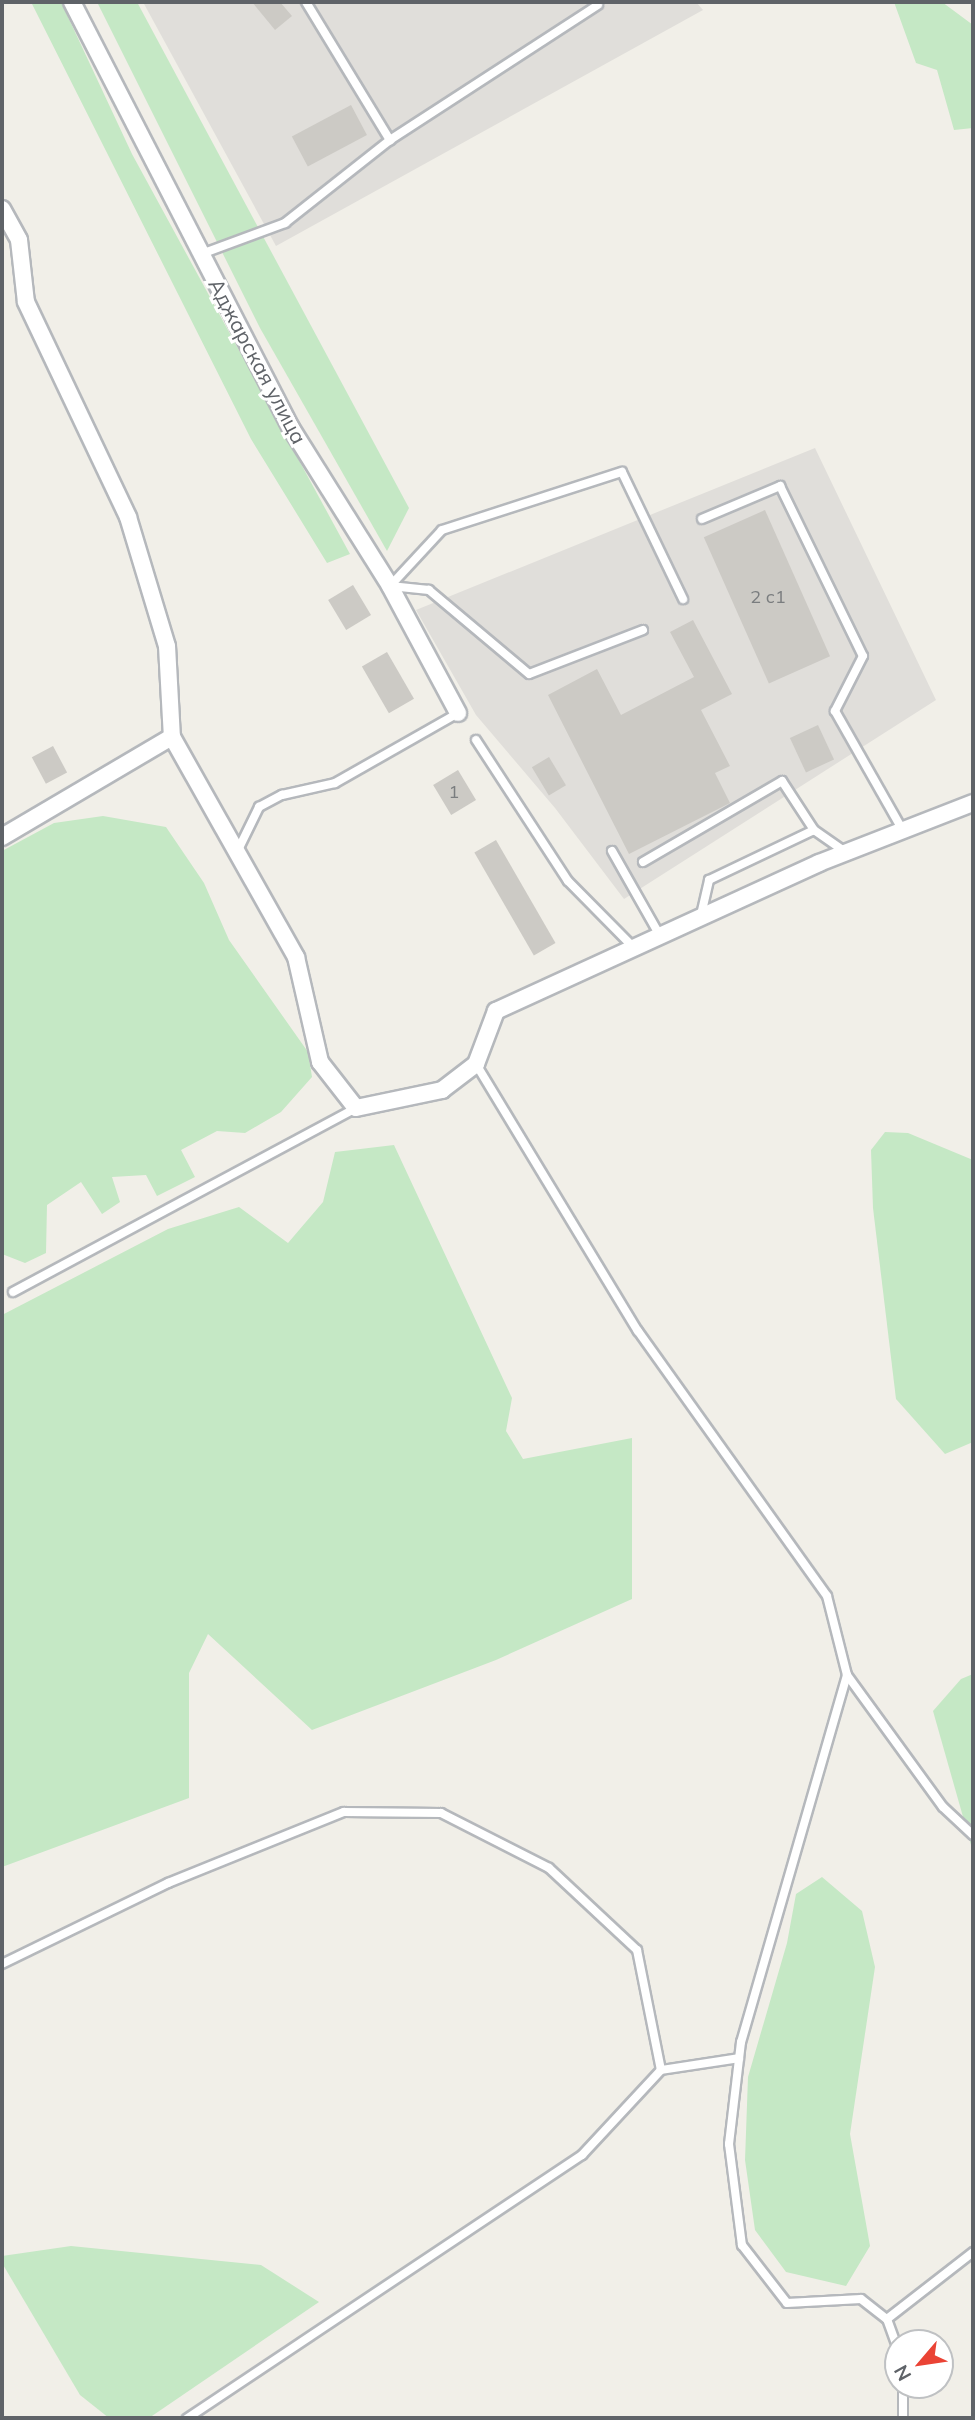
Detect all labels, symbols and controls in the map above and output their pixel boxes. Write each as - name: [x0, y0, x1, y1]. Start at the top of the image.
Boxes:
- street label: Аджарская улица: [204, 274, 312, 448]
- house number: 2 с1: [750, 586, 786, 608]
- house number: 1: [449, 781, 459, 803]
- north arrow: [884, 2329, 954, 2399]
- text: N: [888, 2361, 916, 2385]

